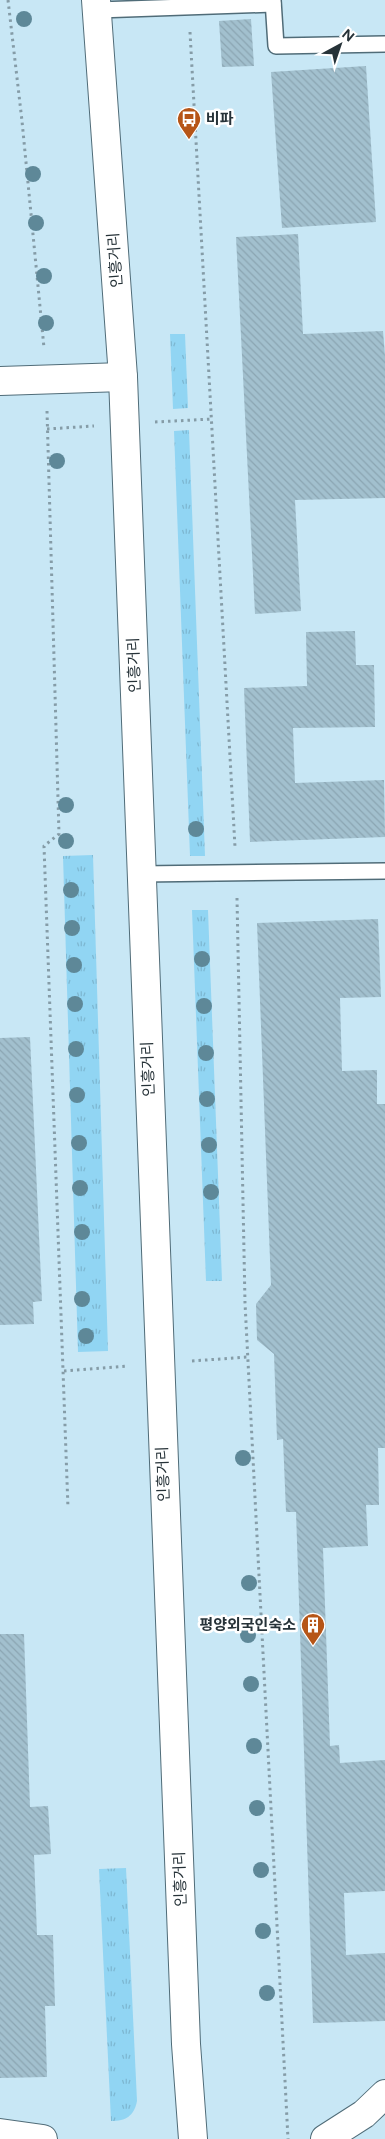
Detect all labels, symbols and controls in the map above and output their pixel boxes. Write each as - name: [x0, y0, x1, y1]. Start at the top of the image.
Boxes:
- north arrow: [315, 20, 365, 70]
- text: N: [338, 25, 358, 45]
- bus stop icon: 비파: [176, 106, 202, 140]
- place label: 비파: [206, 110, 234, 128]
- street label: 인흥거리: [104, 232, 126, 288]
- street label: 인흥거리: [124, 637, 144, 693]
- street label: 인흥거리: [138, 1041, 158, 1097]
- street label: 인흥거리: [153, 1446, 173, 1502]
- building icon: 평양외국인숙소: [300, 1612, 326, 1646]
- place label: 평양외국인숙소: [199, 1616, 296, 1634]
- street label: 인흥거리: [170, 1851, 190, 1907]

